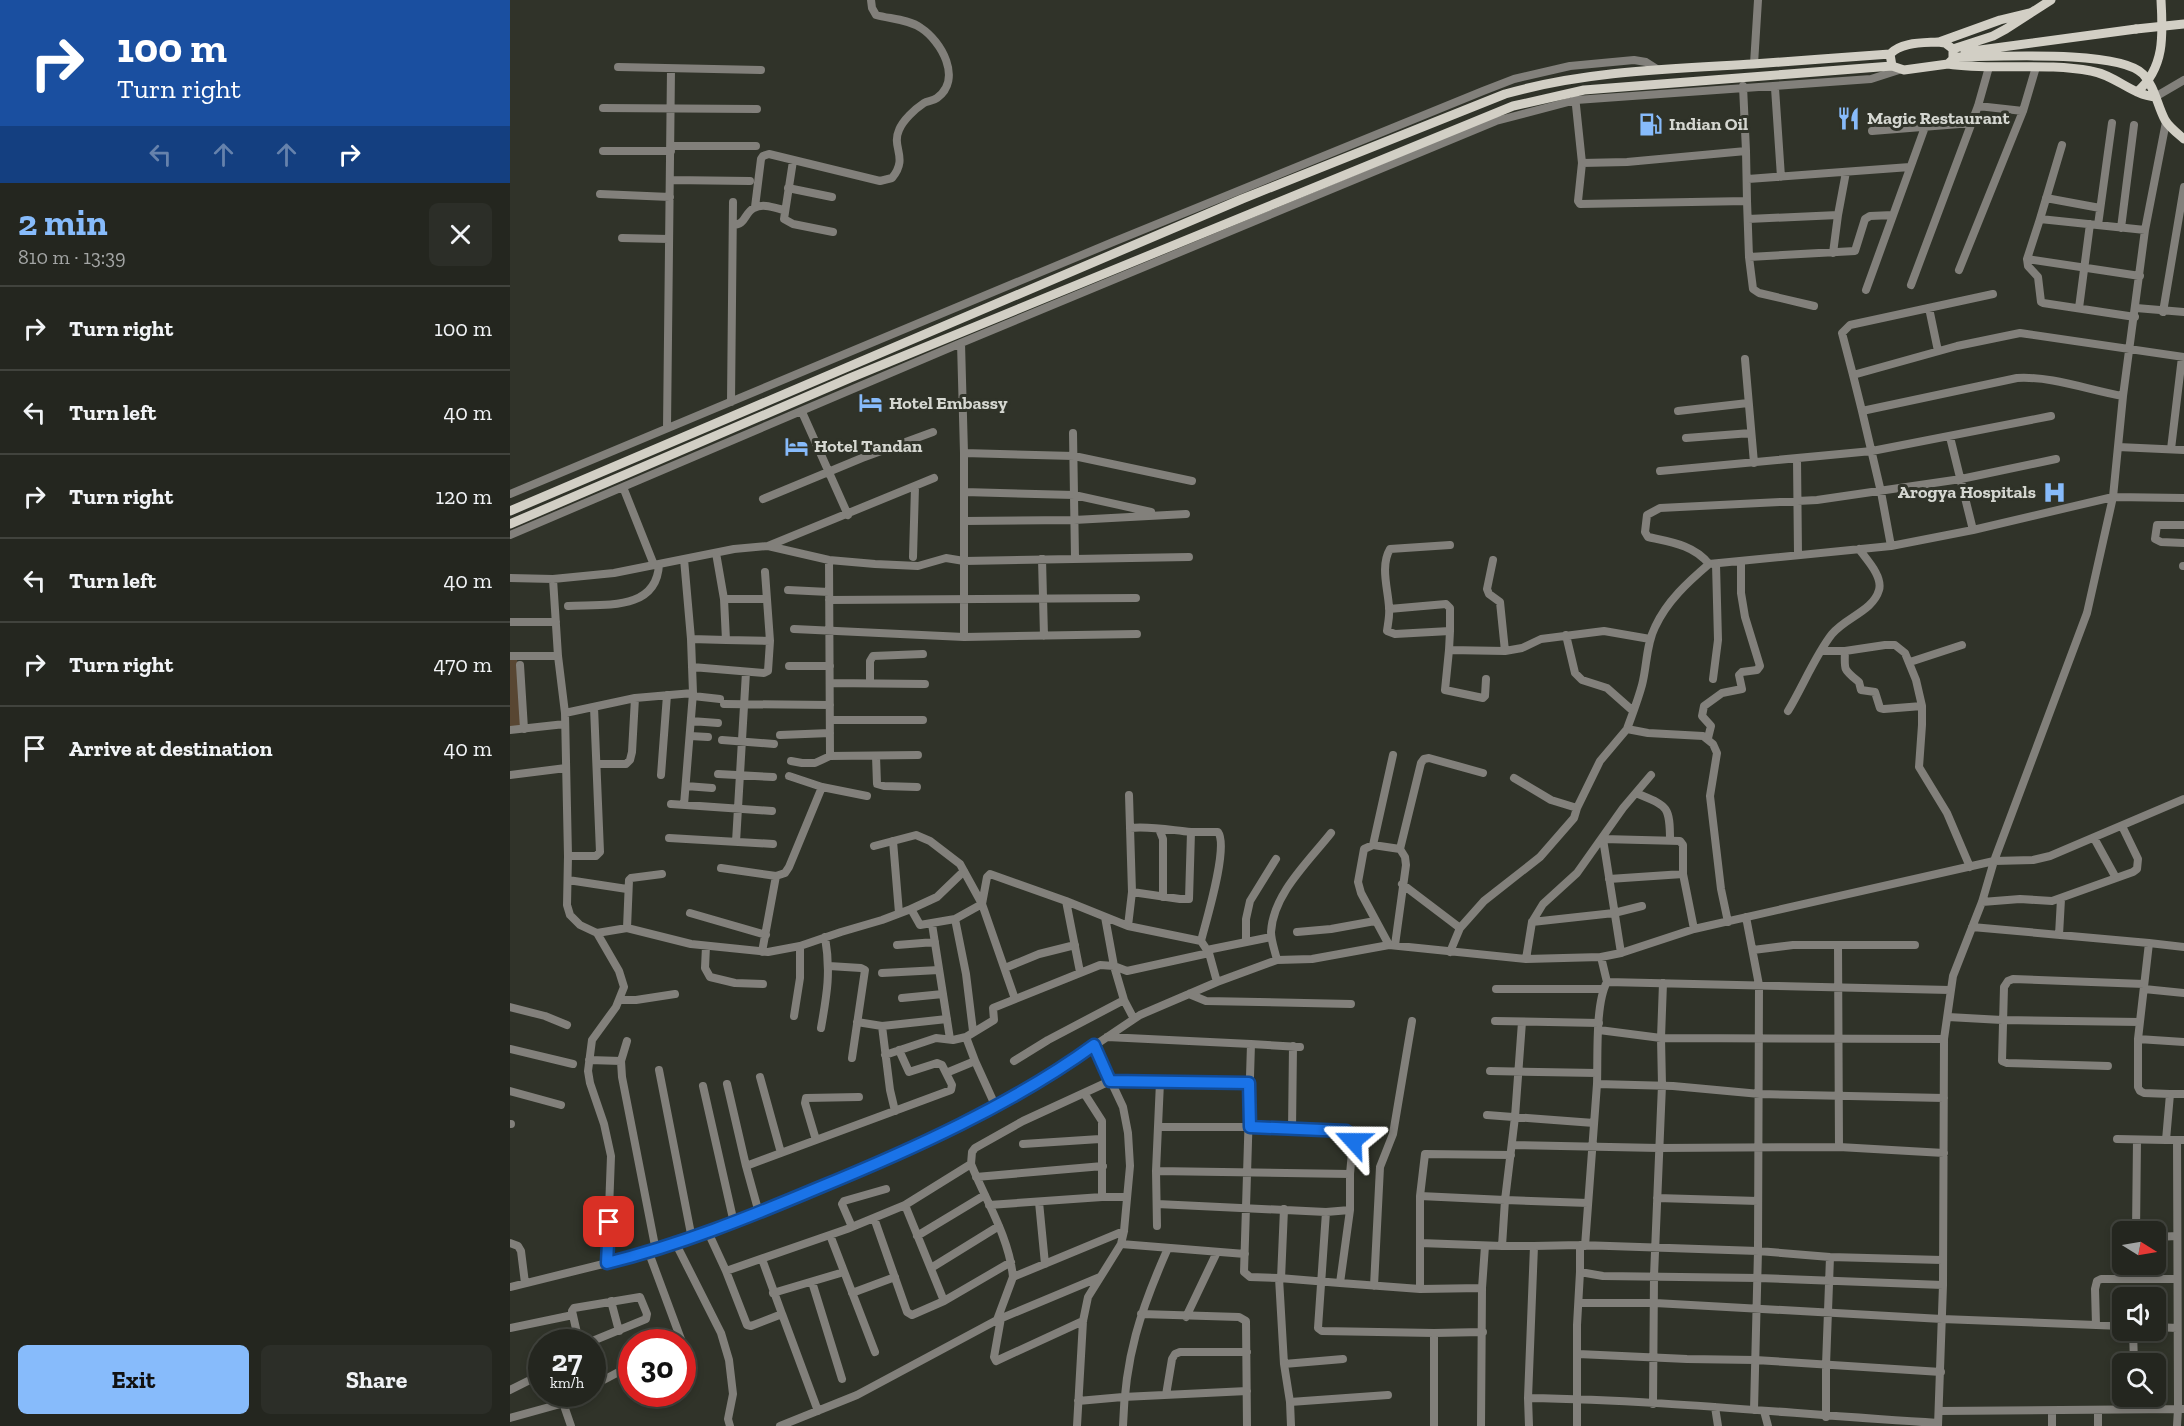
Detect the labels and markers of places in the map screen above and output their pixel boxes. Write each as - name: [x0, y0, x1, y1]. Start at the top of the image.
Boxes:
- restaurant icon: Magic Restaurant: [1836, 105, 1862, 131]
- place label: Magic Restaurant: [1867, 107, 2010, 129]
- fuel station icon: Indian Oil: [1638, 111, 1664, 137]
- place label: Indian Oil: [1669, 113, 1748, 135]
- hotel icon: Hotel Embassy: [858, 390, 884, 416]
- place label: Hotel Embassy: [889, 392, 1008, 414]
- hotel icon: Hotel Tandan: [783, 433, 809, 459]
- place label: Hotel Tandan: [814, 435, 923, 457]
- hospital icon: Arogya Hospitals: [2041, 479, 2067, 505]
- place label: Arogya Hospitals: [1898, 481, 2036, 503]
- pin: [583, 1196, 634, 1247]

